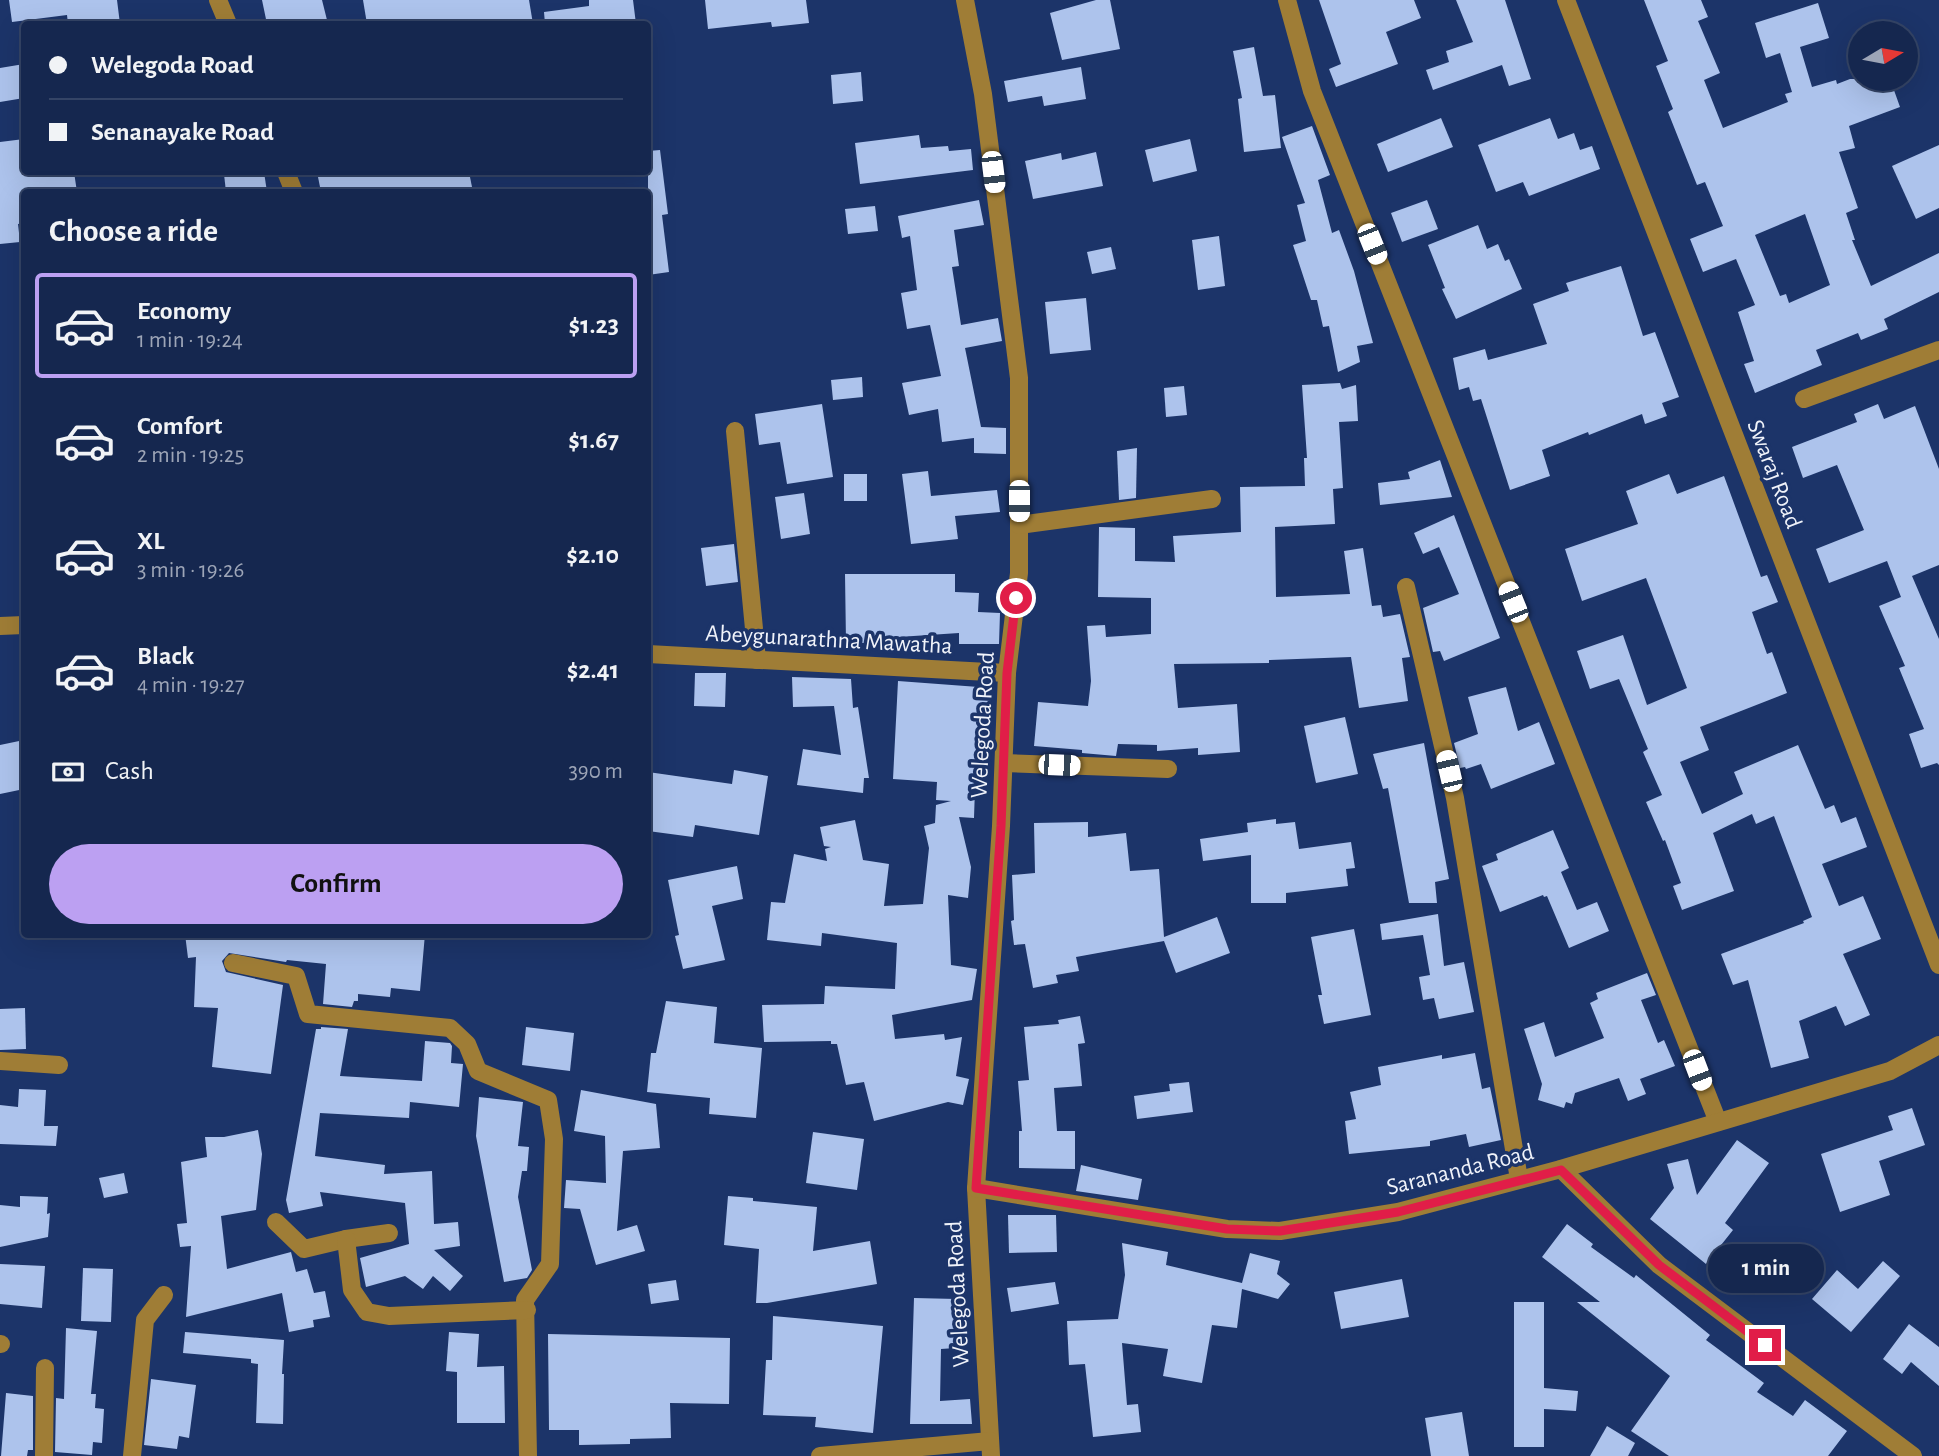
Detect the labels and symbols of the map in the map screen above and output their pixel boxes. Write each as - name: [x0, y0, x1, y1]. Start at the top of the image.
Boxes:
- north arrow: [1848, 21, 1918, 91]
- car: [981, 150, 1006, 194]
- car: [1355, 221, 1390, 267]
- street label: Swaraj Road: [1742, 417, 1806, 532]
- car: [1009, 480, 1030, 522]
- car: [1496, 579, 1531, 625]
- route start: [1000, 582, 1032, 614]
- street label: Abeygunarathna Mawatha: [705, 622, 953, 658]
- street label: Welegoda Road: [967, 651, 999, 799]
- car: [1435, 748, 1464, 794]
- car: [1038, 754, 1081, 776]
- car: [1680, 1047, 1715, 1093]
- street label: Sarananda Road: [1384, 1140, 1536, 1200]
- street label: Welegoda Road: [942, 1220, 974, 1368]
- callout: 1 min: [1707, 1244, 1823, 1292]
- route end: [1749, 1329, 1781, 1361]

